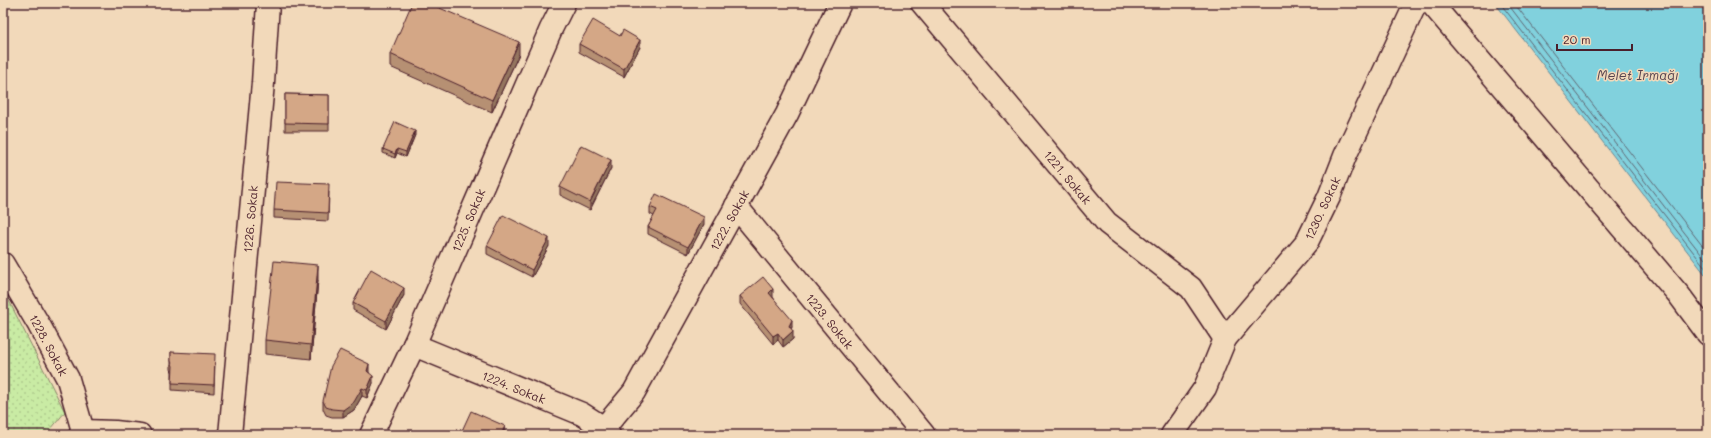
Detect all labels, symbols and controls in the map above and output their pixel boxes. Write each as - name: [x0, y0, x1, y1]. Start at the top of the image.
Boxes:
- scale bar: [1557, 26, 1632, 52]
- text: 20 m: [1563, 31, 1591, 47]
- water label: Melet Irmağı: [1597, 66, 1679, 83]
- street label: 1221. Sokak: [1041, 147, 1095, 207]
- street label: 1230. Sokak: [1300, 174, 1344, 242]
- street label: 1226. Sokak: [239, 185, 261, 253]
- street label: 1225. Sokak: [448, 186, 488, 254]
- street label: 1222. Sokak: [706, 187, 752, 253]
- street label: 1223. Sokak: [803, 290, 857, 352]
- street label: 1228. Sokak: [26, 311, 72, 379]
- street label: 1224. Sokak: [480, 367, 548, 407]

